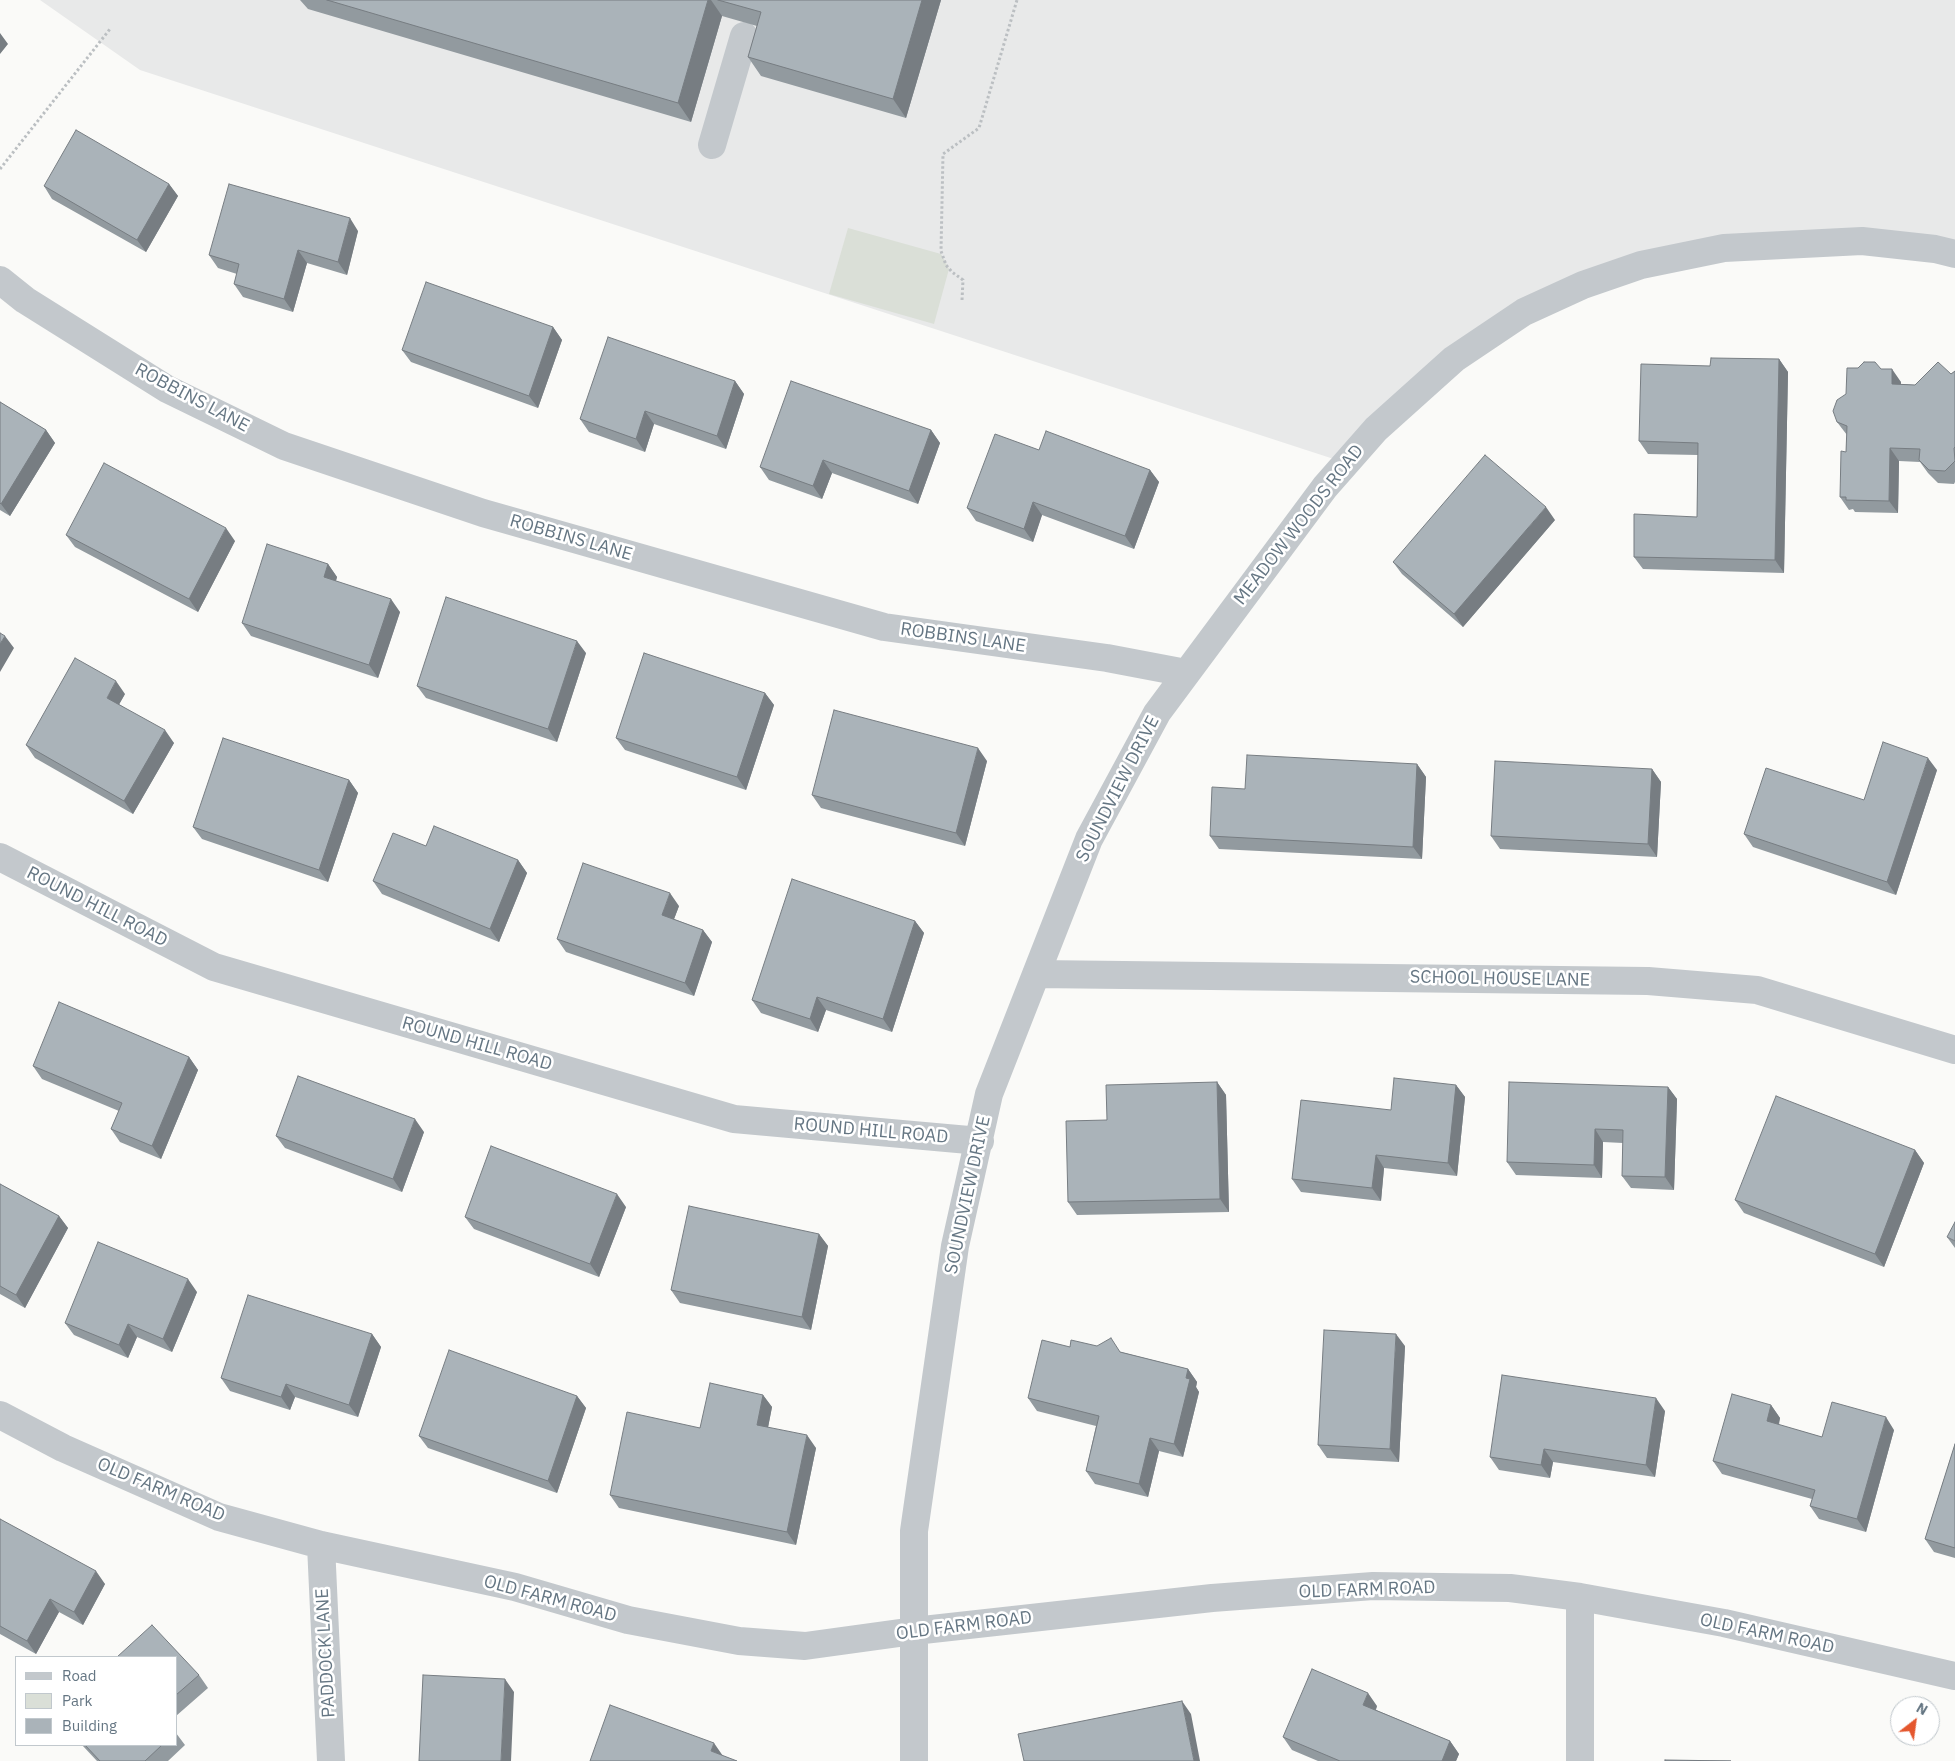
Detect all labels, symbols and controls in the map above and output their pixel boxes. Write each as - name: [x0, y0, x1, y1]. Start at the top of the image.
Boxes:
- street label: ROBBINS LANE: [131, 359, 253, 437]
- street label: MEADOW WOODS ROAD: [1230, 441, 1368, 609]
- street label: ROBBINS LANE: [507, 510, 635, 566]
- street label: ROBBINS LANE: [899, 619, 1027, 657]
- street label: SOUNDVIEW DRIVE: [1072, 712, 1164, 866]
- street label: ROUND HILL ROAD: [23, 862, 171, 952]
- street label: SCHOOL HOUSE LANE: [1410, 967, 1590, 991]
- street label: ROUND HILL ROAD: [400, 1012, 554, 1076]
- street label: ROUND HILL ROAD: [793, 1113, 949, 1149]
- street label: SOUNDVIEW DRIVE: [941, 1114, 995, 1276]
- street label: OLD FARM ROAD: [94, 1453, 228, 1527]
- street label: OLD FARM ROAD: [481, 1571, 619, 1627]
- street label: OLD FARM ROAD: [1298, 1577, 1436, 1603]
- street label: PADDOCK LANE: [312, 1588, 340, 1718]
- street label: OLD FARM ROAD: [895, 1607, 1033, 1645]
- street label: OLD FARM ROAD: [1698, 1609, 1836, 1659]
- legend: [15, 1656, 178, 1746]
- text: Road: [62, 1666, 97, 1685]
- text: Park: [62, 1691, 92, 1710]
- north arrow: [1890, 1696, 1940, 1746]
- text: N: [1913, 1699, 1931, 1719]
- text: Building: [62, 1716, 117, 1735]

